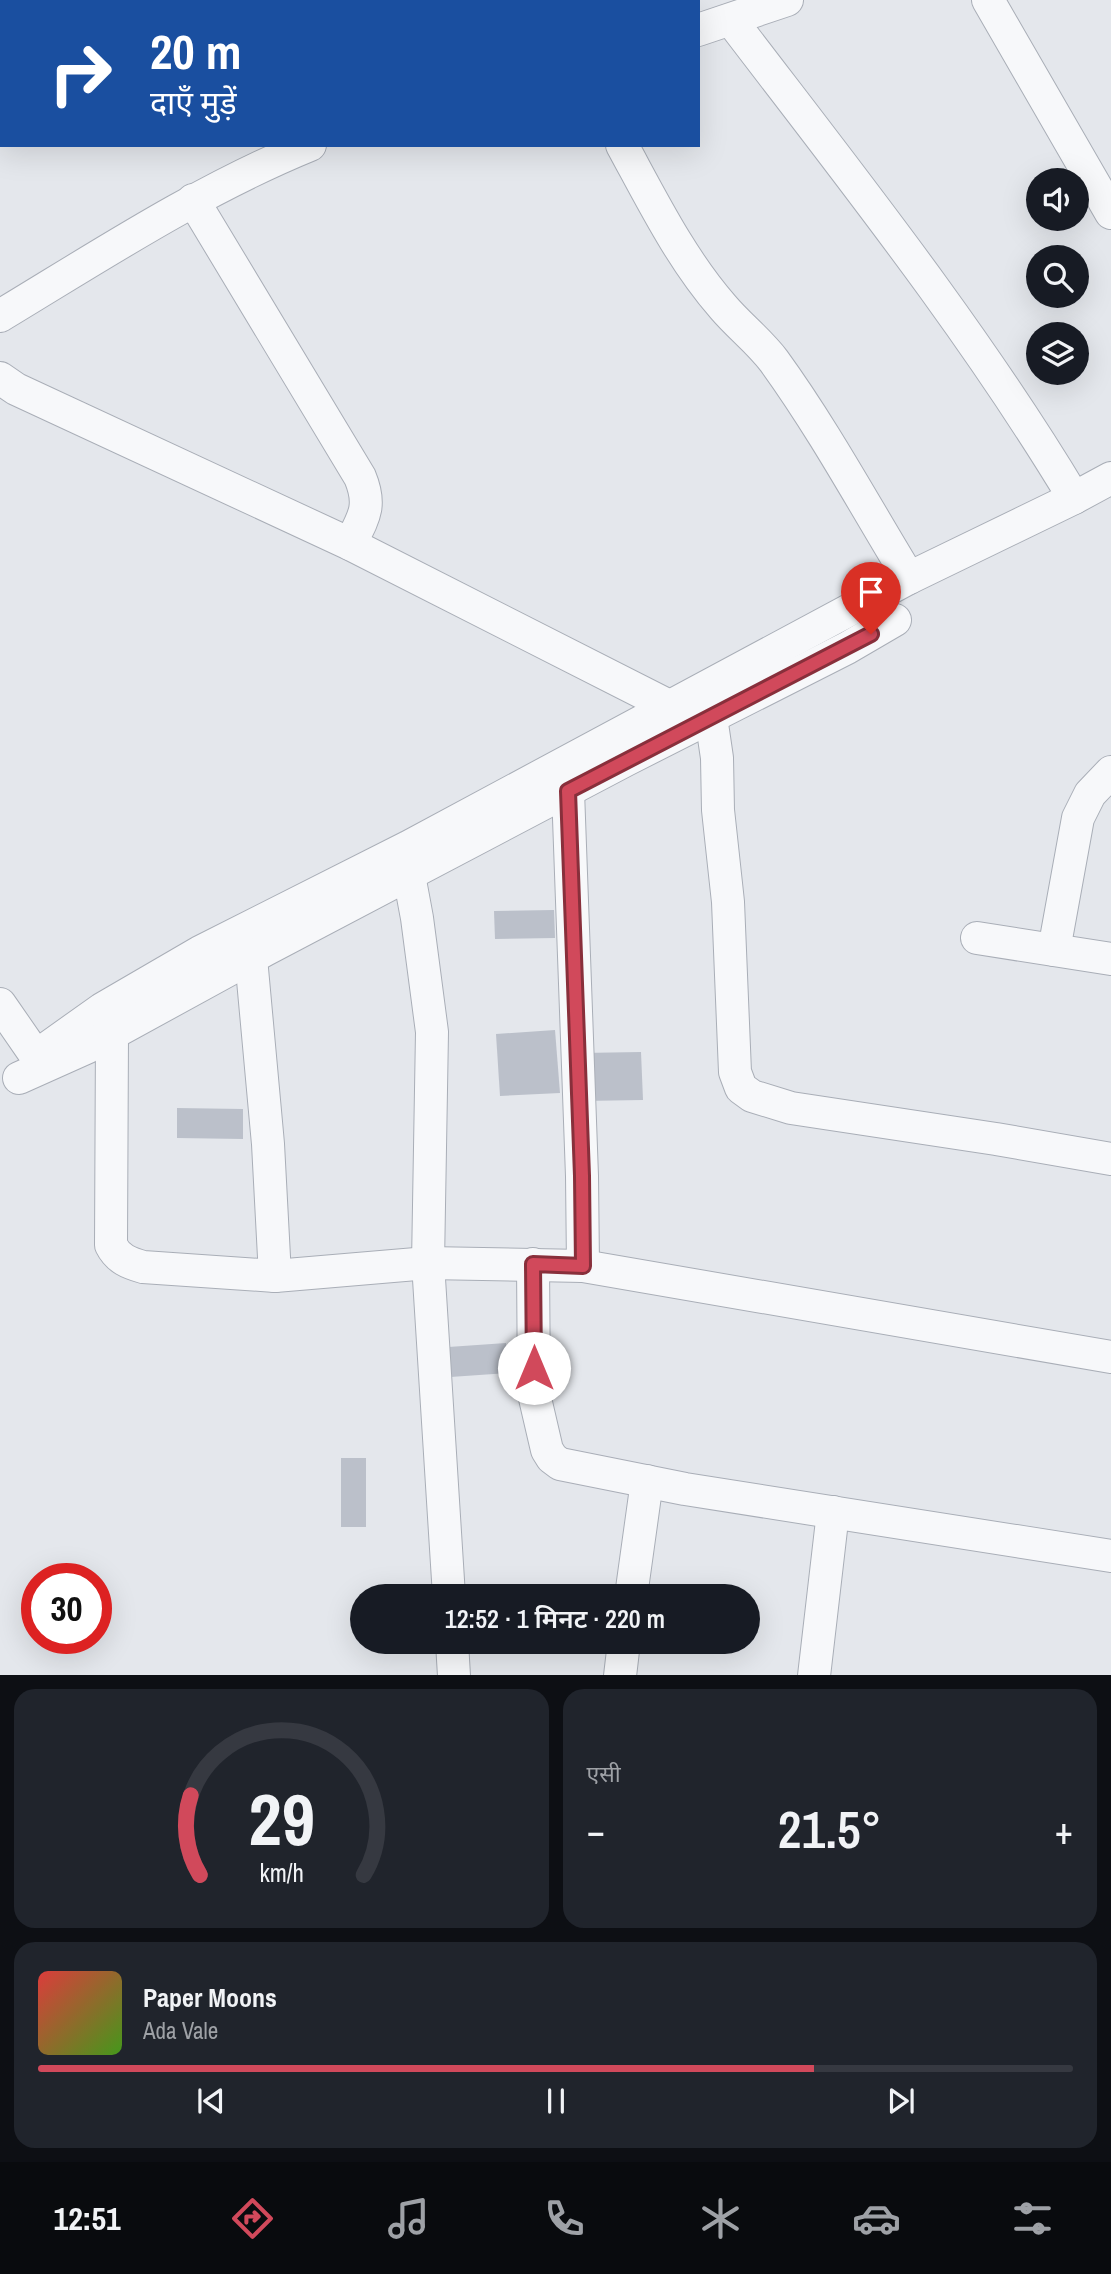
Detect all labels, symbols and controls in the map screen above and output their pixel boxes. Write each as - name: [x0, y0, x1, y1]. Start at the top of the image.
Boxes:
- text: 20 m: [150, 18, 242, 84]
- icon: right: [35, 28, 126, 119]
- text: दाएँ मुड़ें: [150, 81, 237, 124]
- map controls: [1026, 168, 1089, 385]
- button: sound: [1026, 168, 1089, 231]
- button: search: [1026, 245, 1089, 308]
- button: layers: [1026, 322, 1089, 385]
- pin: [841, 562, 901, 634]
- icon: arrive: [852, 573, 890, 611]
- position arrow: [497, 1331, 571, 1405]
- speed limit sign: 30: [21, 1563, 112, 1654]
- text: 12:52 · 1 मिनट · 220 m: [445, 1601, 665, 1636]
- text: एसी: [587, 1758, 621, 1789]
- text: 29: [248, 1770, 314, 1868]
- text: 21.5°: [778, 1794, 882, 1864]
- text: −: [587, 1805, 605, 1856]
- text: +: [1055, 1805, 1073, 1856]
- text: km/h: [259, 1855, 303, 1889]
- text: Paper Moons: [143, 1980, 277, 2015]
- text: Ada Vale: [143, 2015, 218, 2046]
- icon: previous: [192, 2082, 230, 2120]
- icon: pause: [537, 2082, 575, 2120]
- icon: next: [882, 2082, 920, 2120]
- icon: directions: [228, 2194, 277, 2243]
- icon: music: [384, 2194, 433, 2243]
- icon: phone: [540, 2194, 589, 2243]
- icon: climate: [696, 2194, 745, 2243]
- icon: car: [852, 2194, 901, 2243]
- icon: filters: [1008, 2194, 1057, 2243]
- text: 12:51: [54, 2197, 121, 2240]

